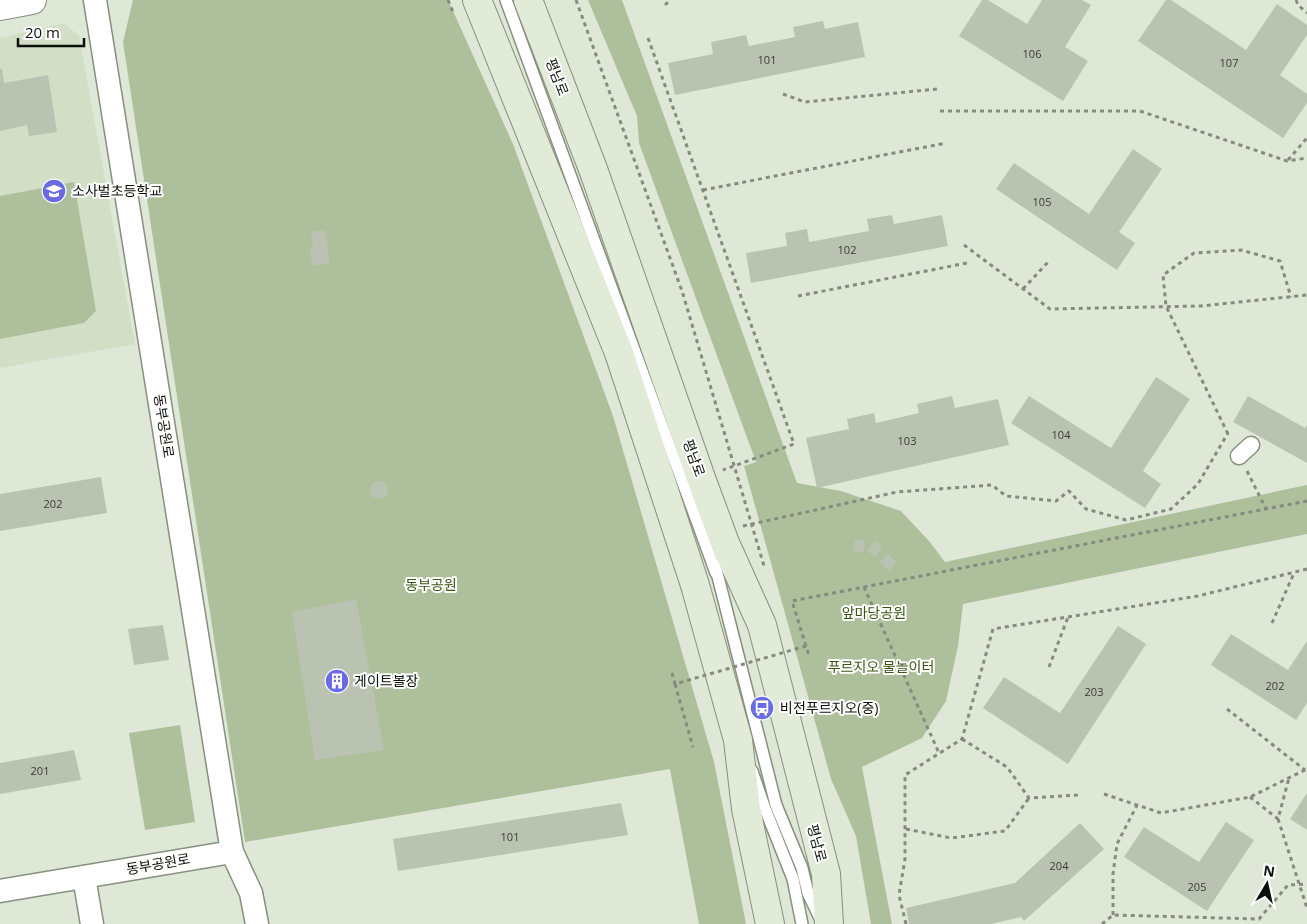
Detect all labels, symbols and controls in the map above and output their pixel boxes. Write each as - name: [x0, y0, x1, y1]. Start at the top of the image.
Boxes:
- scale bar: [18, 15, 84, 47]
- text: 20 m: [25, 22, 60, 42]
- house number: 106: [1023, 46, 1041, 61]
- house number: 101: [758, 52, 776, 67]
- street label: 평남로: [542, 55, 573, 98]
- house number: 107: [1220, 55, 1238, 70]
- school or university icon: 소사벌초등학교: [41, 178, 67, 204]
- place label: 소사벌초등학교: [72, 181, 162, 200]
- house number: 105: [1033, 194, 1051, 209]
- house number: 102: [838, 242, 856, 257]
- street label: 동부공원로: [150, 393, 179, 459]
- house number: 104: [1052, 427, 1071, 442]
- house number: 103: [898, 433, 916, 448]
- street label: 평남로: [679, 436, 710, 479]
- house number: 202: [44, 496, 62, 511]
- park label: 동부공원: [405, 575, 457, 594]
- park label: 앞마당공원: [842, 603, 906, 622]
- park label: 푸르지오 물놀이터: [828, 657, 934, 676]
- building icon: 게이트볼장: [324, 668, 350, 694]
- place label: 게이트볼장: [354, 671, 419, 690]
- house number: 202: [1266, 678, 1284, 693]
- house number: 203: [1085, 684, 1103, 699]
- bus stop icon: 비전푸르지오(중): [749, 695, 775, 721]
- place label: 비전푸르지오(중): [780, 698, 878, 717]
- house number: 201: [31, 763, 49, 778]
- street label: 평남로: [803, 822, 832, 864]
- house number: 101: [501, 829, 519, 844]
- street label: 동부공원로: [125, 849, 191, 878]
- house number: 204: [1050, 858, 1069, 873]
- north arrow: [1242, 859, 1292, 909]
- text: N: [1262, 860, 1276, 881]
- house number: 205: [1188, 879, 1206, 894]

